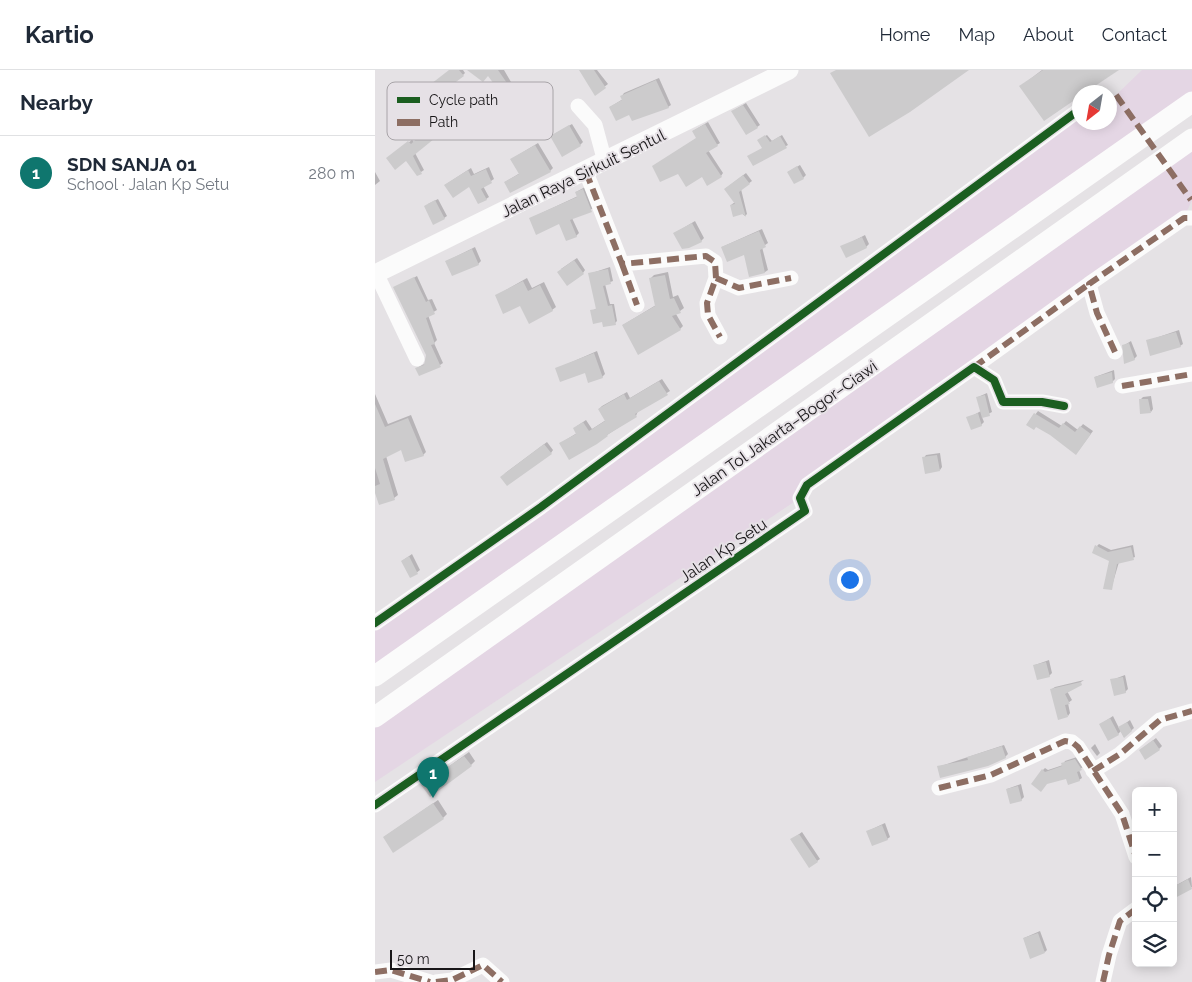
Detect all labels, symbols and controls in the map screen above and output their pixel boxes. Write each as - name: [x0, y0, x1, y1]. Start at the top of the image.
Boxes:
- text: Kartio: [25, 20, 94, 49]
- text: Home: [879, 24, 930, 45]
- text: Map: [958, 24, 995, 45]
- text: About: [1023, 24, 1074, 45]
- text: Contact: [1102, 24, 1167, 45]
- legend: [387, 82, 553, 140]
- north arrow: [1072, 85, 1117, 130]
- text: Nearby: [20, 90, 93, 115]
- text: Cycle path: [429, 92, 498, 108]
- text: Path: [429, 114, 458, 130]
- street label: Jalan Raya Sirkuit Sentul: [498, 125, 669, 221]
- text: SDN SANJA 01: [67, 153, 197, 175]
- text: 1: [32, 164, 40, 183]
- text: 280 m: [309, 164, 355, 183]
- text: School · Jalan Kp Setu: [67, 175, 229, 194]
- street label: Jalan Tol Jakarta–Bogor–Ciawi: [688, 357, 881, 500]
- street label: Jalan Kp Setu: [676, 514, 770, 587]
- your location: [837, 567, 863, 593]
- pin: 1: [417, 757, 449, 798]
- map controls: [1132, 787, 1177, 967]
- button: +: [1132, 787, 1177, 832]
- button: −: [1132, 832, 1177, 877]
- button: locate: [1132, 877, 1177, 922]
- button: layers: [1132, 922, 1177, 967]
- scale bar: [390, 947, 475, 970]
- text: 50 m: [397, 951, 430, 967]

